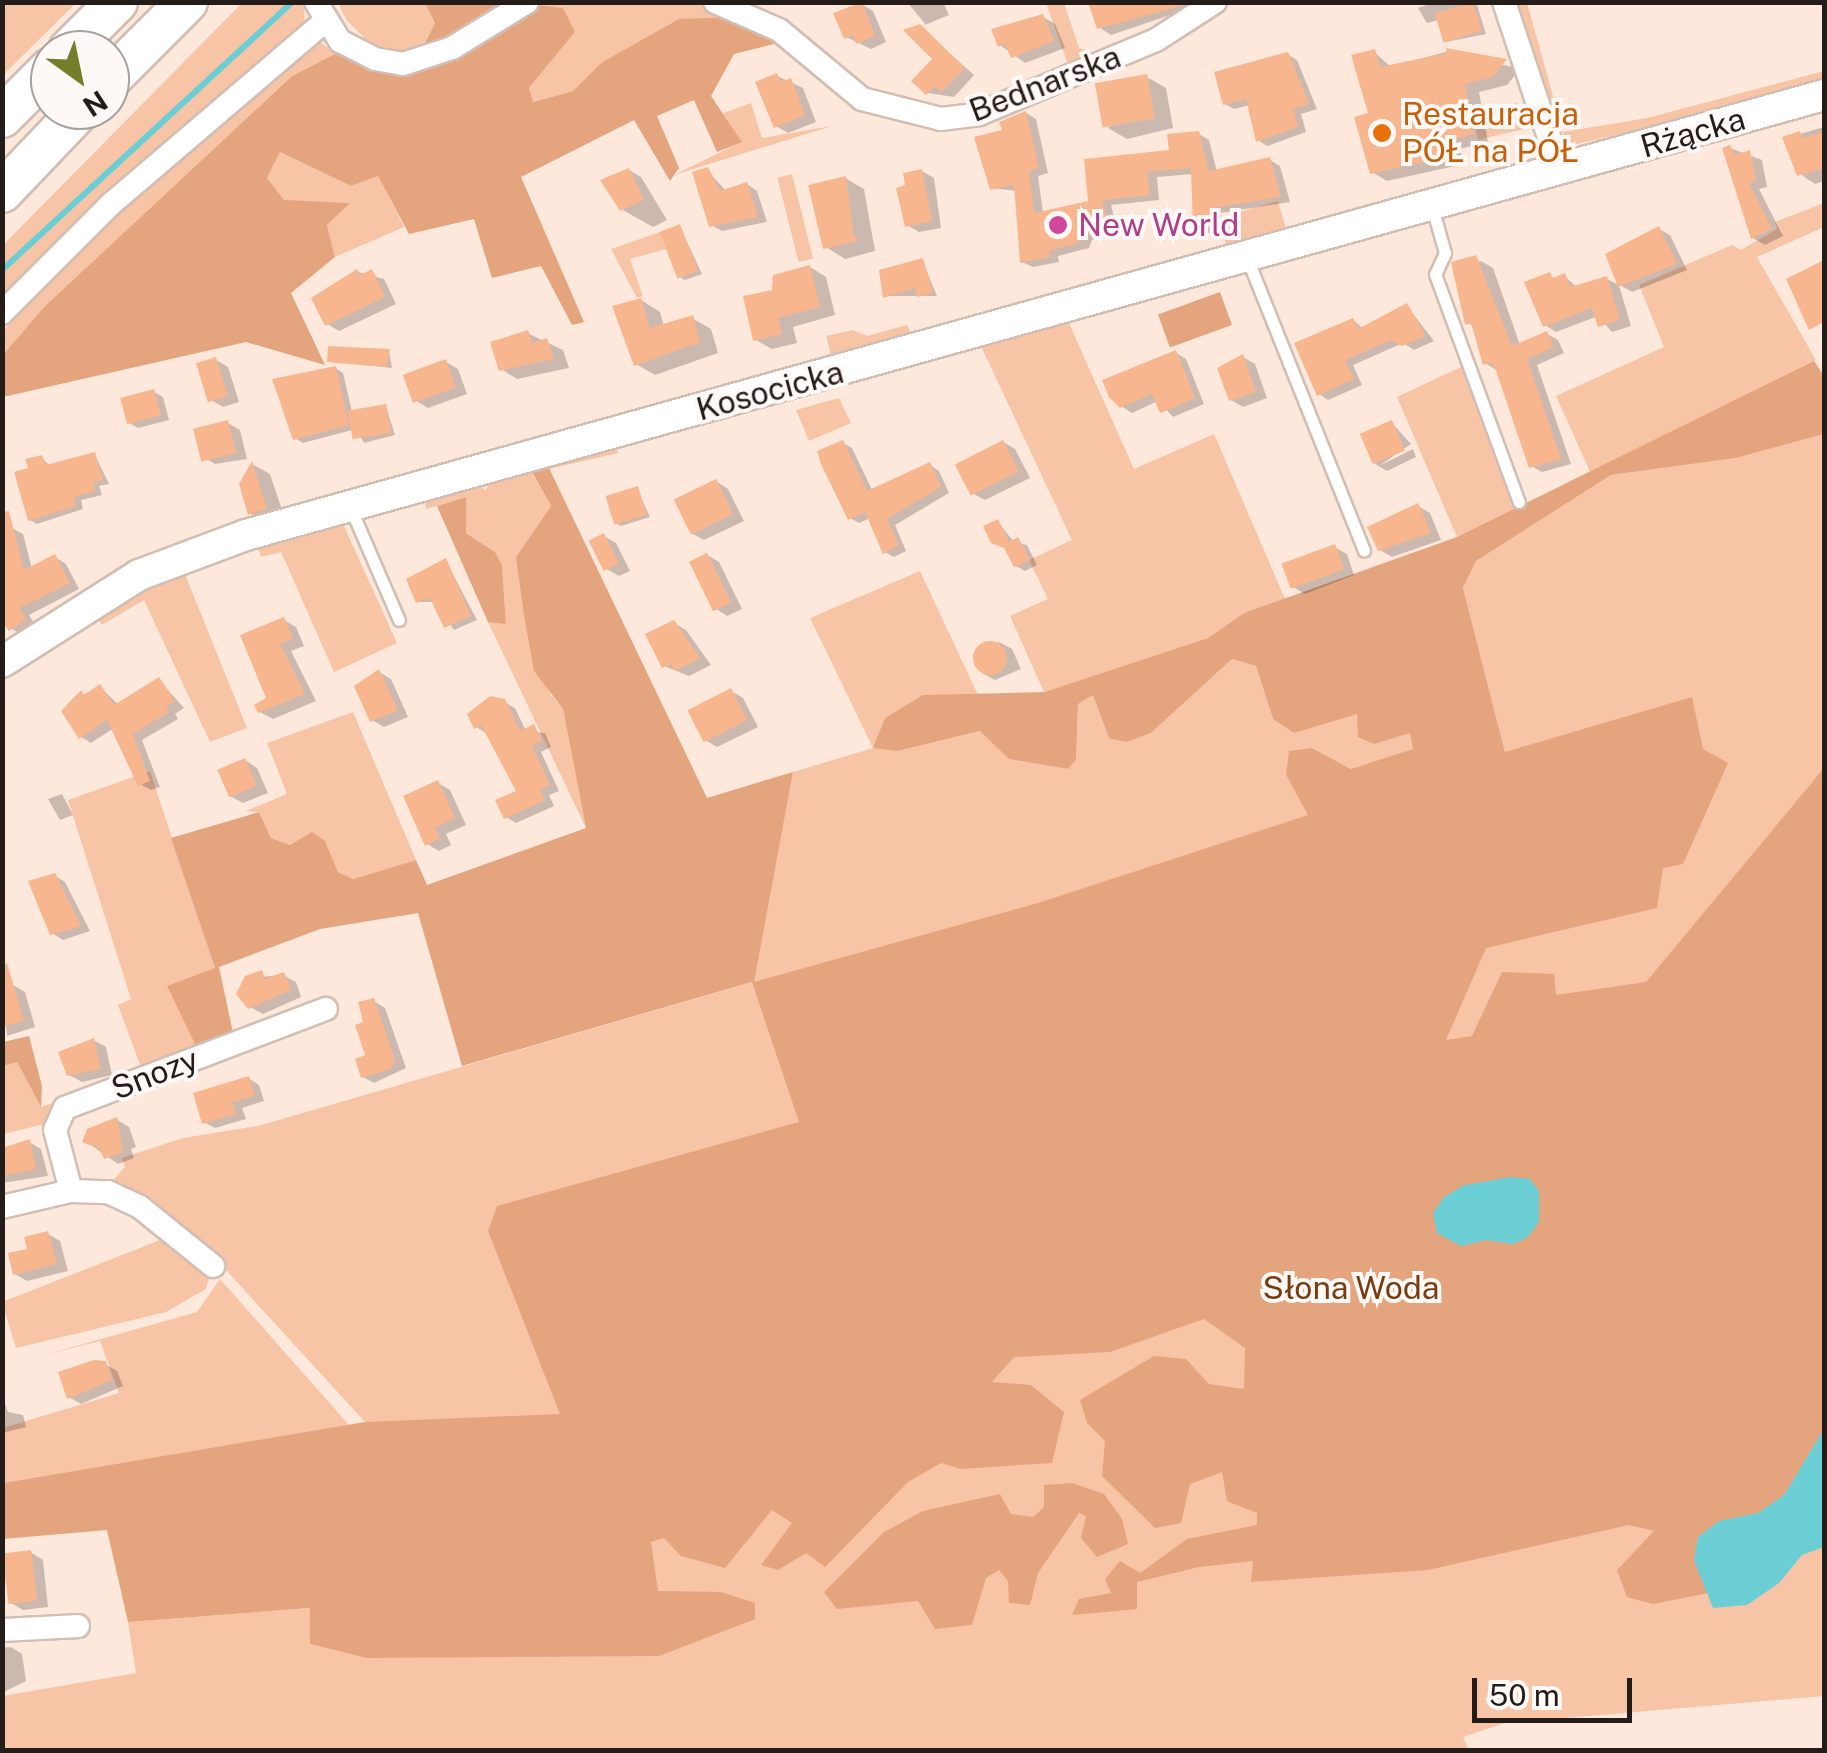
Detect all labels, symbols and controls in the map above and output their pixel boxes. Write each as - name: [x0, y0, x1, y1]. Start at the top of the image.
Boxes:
- north arrow: [30, 30, 130, 130]
- street label: Bednarska: [964, 38, 1126, 130]
- text: N: [77, 84, 114, 124]
- place label: Restauracja PÓŁ na PÓŁ: [1402, 96, 1579, 171]
- street label: Rżącka: [1636, 100, 1750, 166]
- marker: Restauracja PÓŁ na PÓŁ: [1371, 122, 1393, 144]
- place label: New World: [1078, 206, 1240, 244]
- marker: New World: [1047, 214, 1069, 236]
- street label: Kosocicka: [692, 353, 848, 429]
- street label: Snozy: [106, 1040, 204, 1108]
- park label: Słona Woda: [1262, 1269, 1440, 1307]
- scale bar: [1477, 1658, 1637, 1720]
- text: 50 m: [1489, 1677, 1560, 1713]

